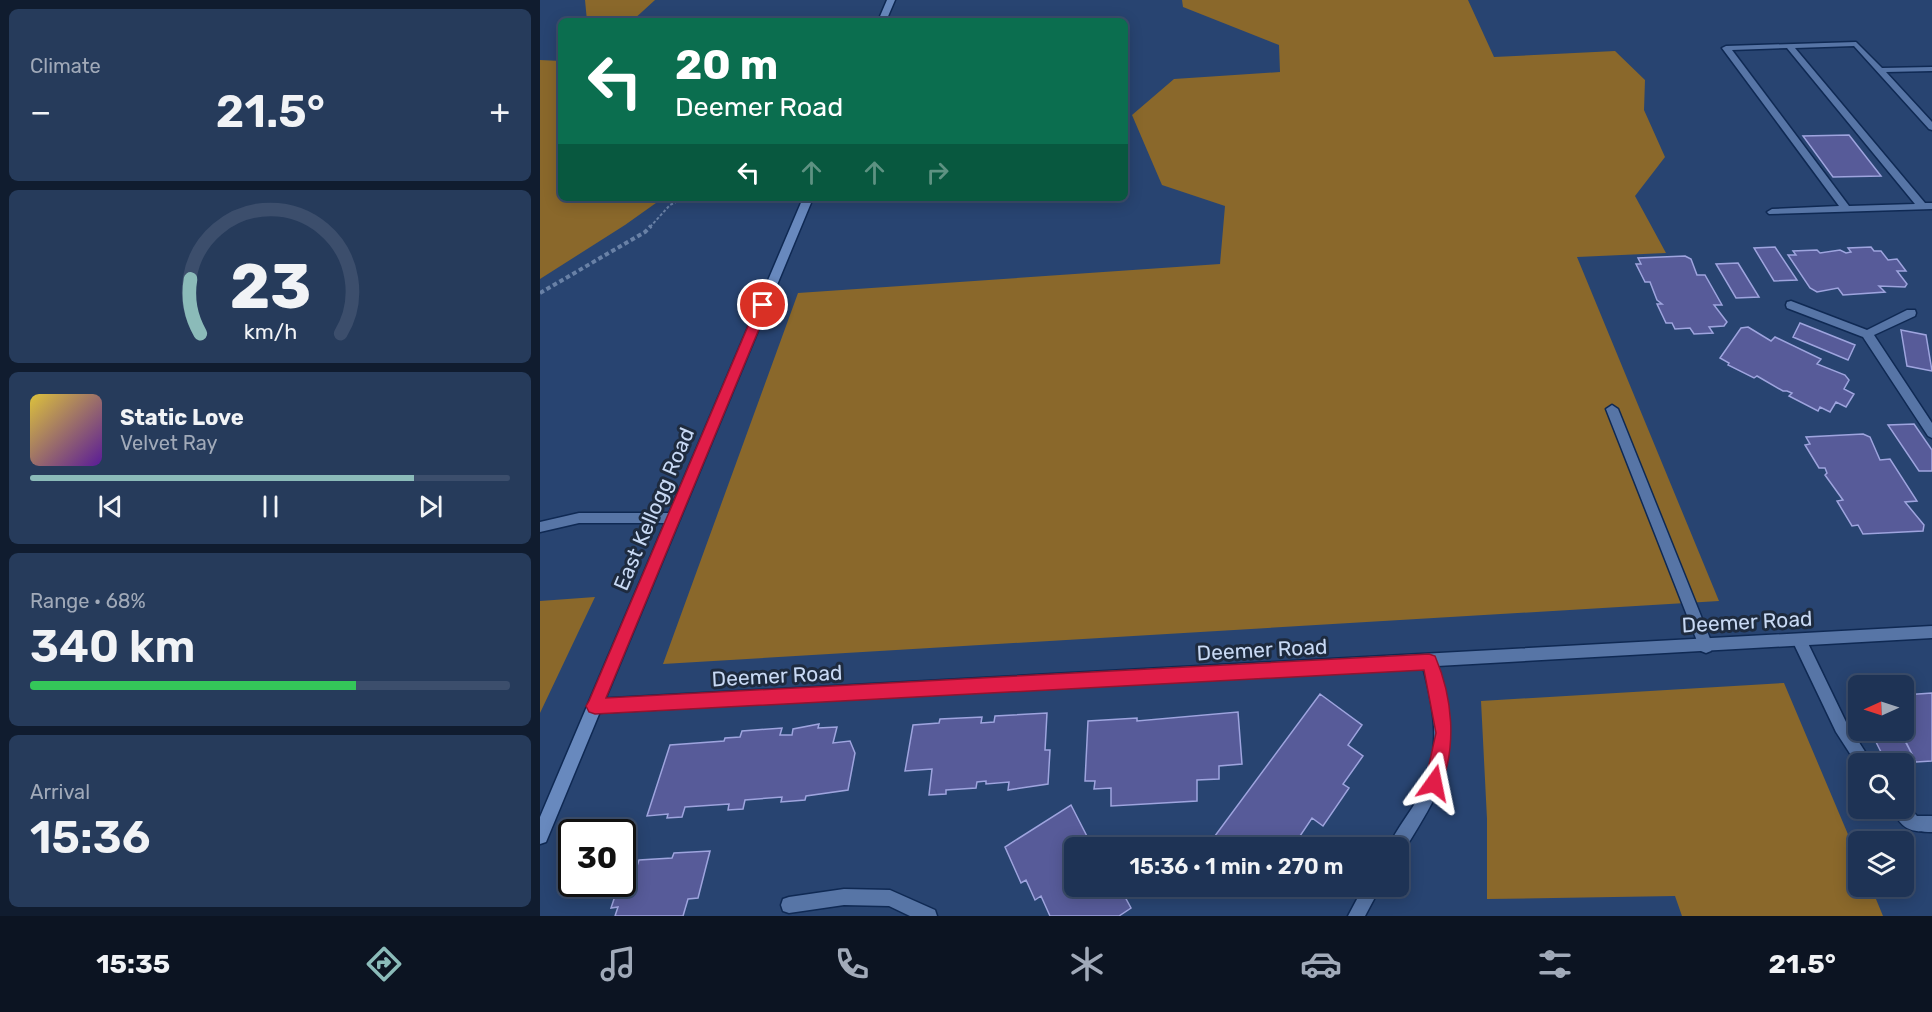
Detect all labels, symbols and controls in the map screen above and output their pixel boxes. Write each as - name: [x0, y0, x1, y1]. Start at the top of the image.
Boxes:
- text: 20 m: [675, 40, 778, 90]
- icon: left: [576, 42, 654, 120]
- text: Climate: [30, 54, 101, 78]
- text: 21.5°: [216, 85, 325, 138]
- text: Deemer Road: [675, 91, 843, 123]
- text: −: [30, 92, 51, 131]
- text: +: [489, 92, 510, 131]
- icon: left: [732, 156, 765, 189]
- icon: ahead: [795, 156, 828, 189]
- icon: ahead: [858, 156, 891, 189]
- icon: right: [921, 156, 954, 189]
- text: 23: [229, 250, 311, 324]
- pin: [737, 279, 788, 330]
- icon: arrive: [746, 288, 779, 321]
- text: km/h: [243, 319, 297, 344]
- text: Static Love: [120, 404, 244, 431]
- street label: East Kellogg Road: [608, 424, 699, 594]
- text: Velvet Ray: [120, 431, 218, 455]
- icon: previous: [94, 490, 127, 523]
- icon: pause: [254, 490, 287, 523]
- icon: next: [414, 490, 447, 523]
- text: Range · 68%: [30, 589, 146, 613]
- street label: Deemer Road: [1681, 606, 1813, 637]
- text: 340 km: [30, 620, 195, 673]
- street label: Deemer Road: [1196, 634, 1328, 665]
- street label: Deemer Road: [711, 660, 843, 691]
- north arrow: [1848, 675, 1914, 741]
- map controls: [1848, 675, 1914, 897]
- position arrow: [1402, 751, 1466, 815]
- button: search: [1848, 753, 1914, 819]
- text: Arrival: [30, 780, 90, 804]
- text: 15:36: [30, 811, 150, 864]
- speed limit sign: 30: [558, 819, 636, 897]
- button: layers: [1848, 831, 1914, 897]
- text: 15:36 · 1 min · 270 m: [1130, 853, 1343, 880]
- icon: directions: [363, 943, 405, 985]
- icon: music: [597, 943, 639, 985]
- icon: phone: [831, 943, 873, 985]
- icon: climate: [1066, 943, 1108, 985]
- icon: car: [1300, 943, 1342, 985]
- icon: filters: [1534, 943, 1576, 985]
- text: 15:35: [96, 948, 170, 980]
- text: 21.5°: [1769, 948, 1836, 980]

